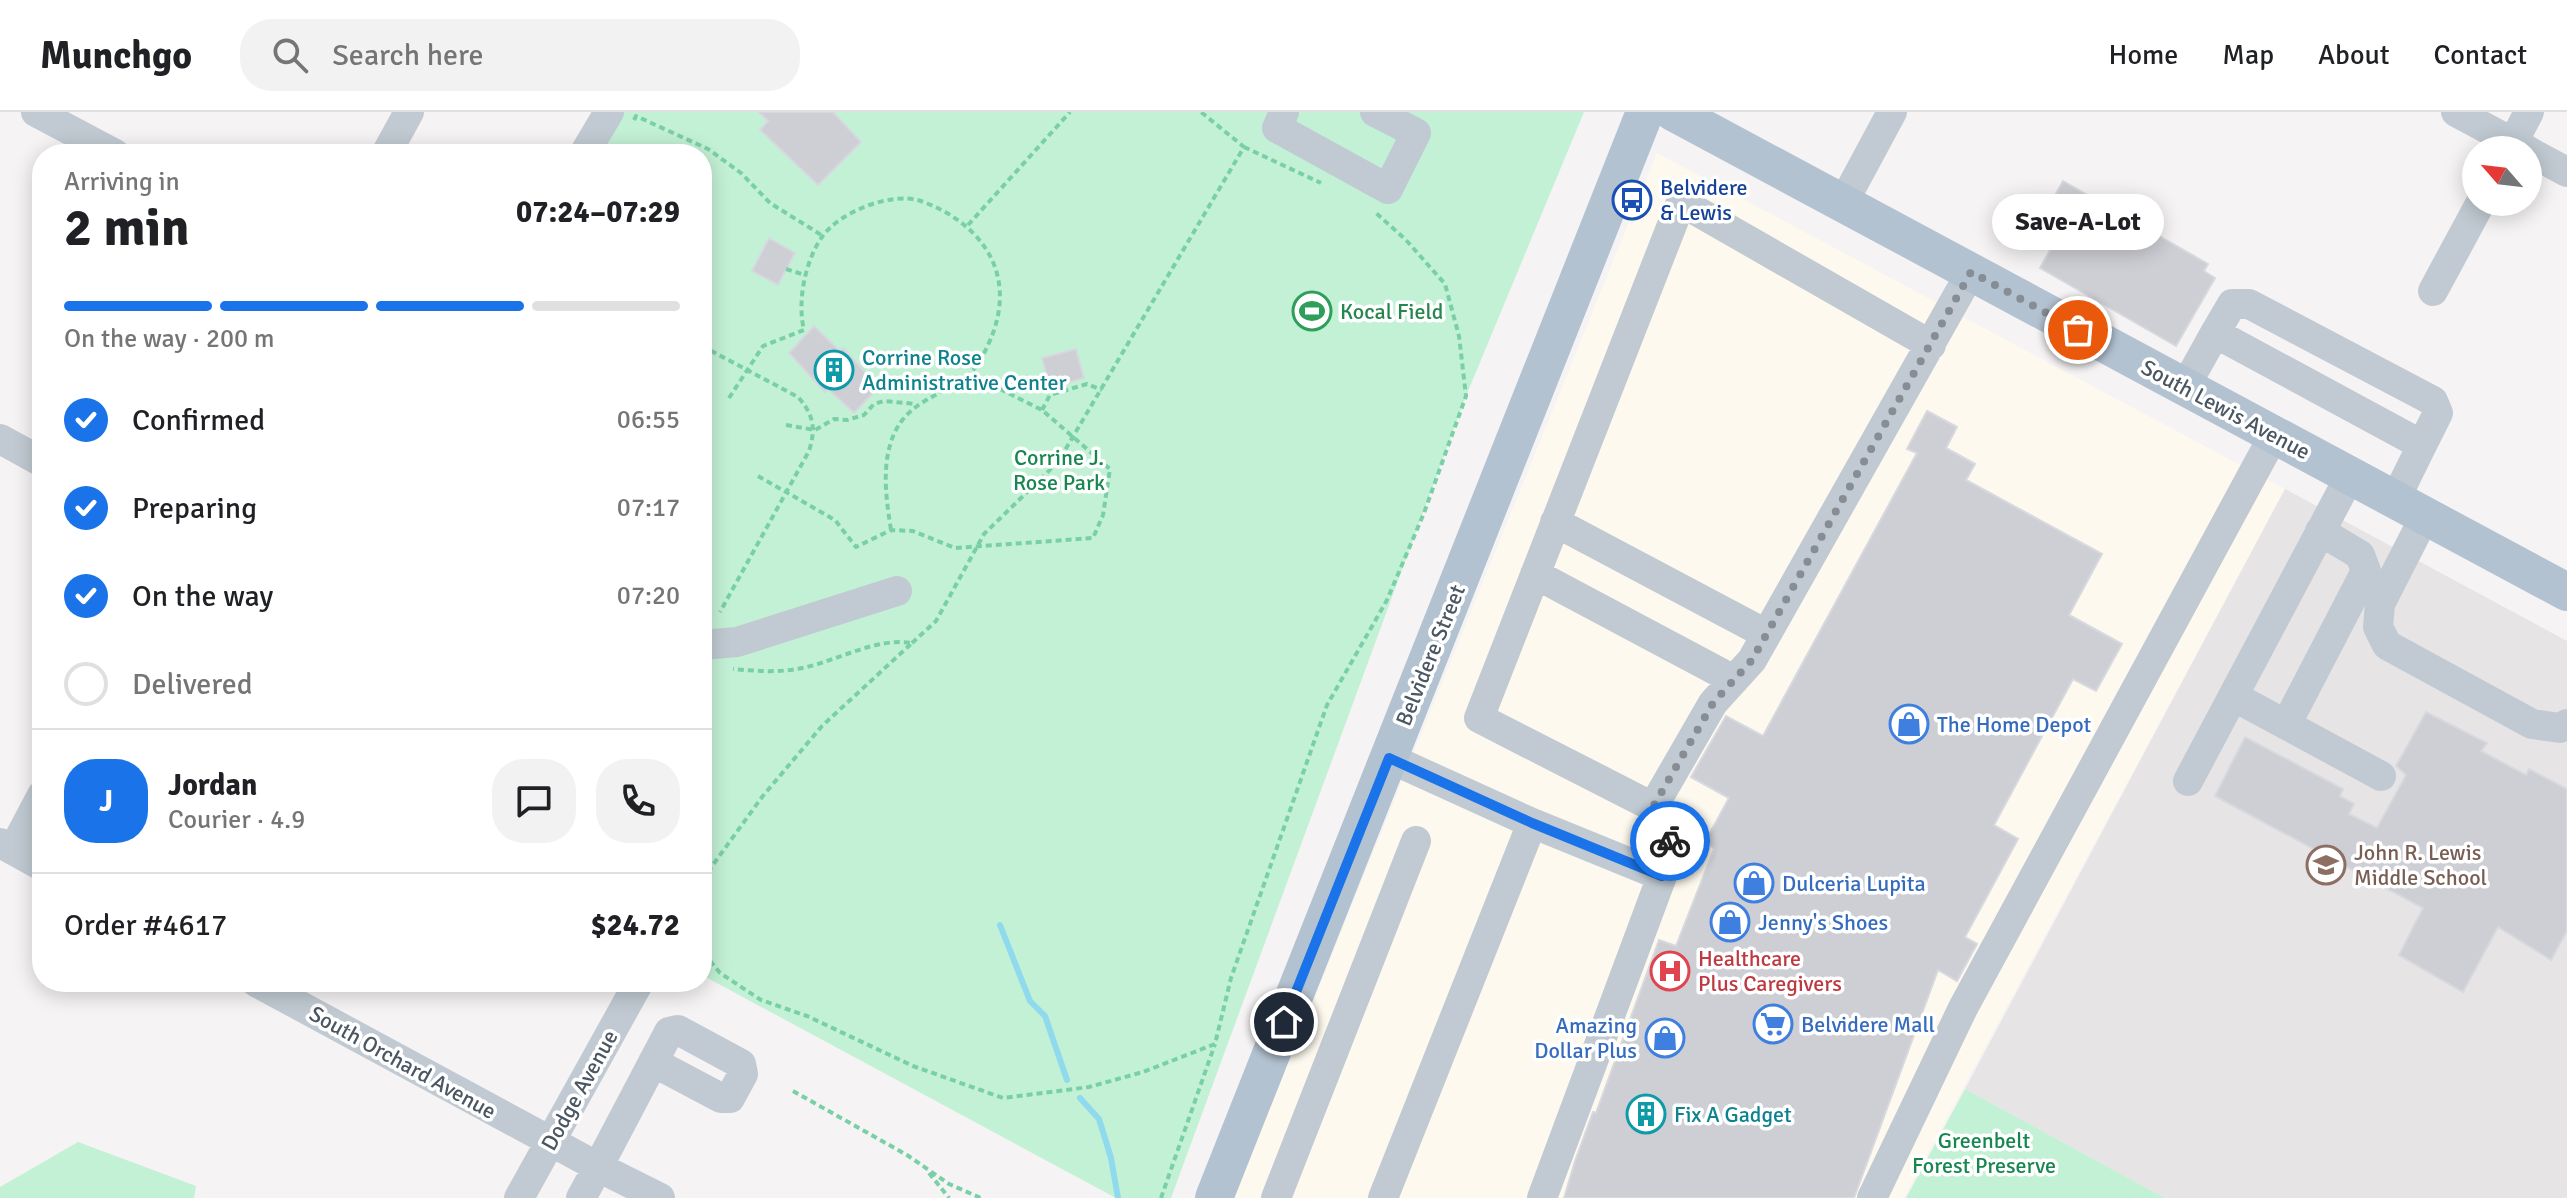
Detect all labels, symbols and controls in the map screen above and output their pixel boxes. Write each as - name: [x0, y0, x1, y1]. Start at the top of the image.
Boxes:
- search box: [240, 19, 800, 91]
- text: Munchgo: [40, 32, 192, 79]
- icon: search: [268, 33, 312, 77]
- text: Search here: [332, 37, 483, 74]
- text: Home: [2109, 38, 2178, 72]
- text: Map: [2222, 38, 2274, 72]
- text: About: [2318, 38, 2390, 72]
- text: Contact: [2434, 38, 2527, 72]
- north arrow: [2462, 136, 2542, 216]
- map controls: [2462, 136, 2542, 216]
- text: Arriving in: [64, 166, 180, 198]
- place label: Belvidere & Lewis: [1660, 174, 1748, 226]
- bus stop icon: Belvidere & Lewis: [1611, 179, 1653, 221]
- text: 07:24–07:29: [516, 194, 680, 231]
- callout: Save-A-Lot: [1992, 194, 2164, 250]
- text: 2 min: [64, 196, 190, 260]
- text: Save-A-Lot: [2015, 206, 2141, 238]
- sports icon: Kocal Field: [1291, 290, 1333, 332]
- pin: [2044, 296, 2112, 364]
- place label: Kocal Field: [1340, 298, 1443, 325]
- icon: bag: [2056, 308, 2100, 352]
- text: On the way · 200 m: [64, 323, 274, 355]
- place label: Corrine Rose Administrative Center: [862, 344, 1067, 396]
- building icon: Corrine Rose Administrative Center: [813, 349, 855, 391]
- street label: South Lewis Avenue: [2137, 354, 2315, 465]
- icon: check: [64, 398, 108, 442]
- text: Confirmed: [132, 402, 265, 439]
- text: 06:55: [617, 404, 680, 436]
- park label: Corrine J. Rose Park: [1013, 444, 1105, 496]
- icon: check: [64, 486, 108, 530]
- text: Preparing: [132, 490, 257, 527]
- text: 07:17: [617, 492, 680, 524]
- icon: check: [64, 574, 108, 618]
- text: On the way: [132, 578, 273, 615]
- text: 07:20: [617, 580, 680, 612]
- street label: Belvidere Street: [1390, 580, 1471, 730]
- text: Delivered: [132, 666, 253, 703]
- shop icon: The Home Depot: [1888, 703, 1930, 745]
- place label: The Home Depot: [1937, 711, 2091, 738]
- button: chat: [492, 759, 576, 843]
- button: phone: [596, 759, 680, 843]
- text: Jordan: [168, 767, 257, 804]
- text: J: [99, 783, 113, 820]
- courier: [1630, 801, 1710, 881]
- text: Courier · 4.9: [168, 804, 305, 836]
- icon: bike: [1648, 819, 1692, 863]
- place label: John R. Lewis Middle School: [2354, 839, 2487, 891]
- school or university icon: John R. Lewis Middle School: [2305, 844, 2347, 886]
- shop icon: Dulceria Lupita: [1733, 862, 1775, 904]
- place label: Dulceria Lupita: [1782, 870, 1926, 897]
- shop icon: Jenny's Shoes: [1709, 901, 1751, 943]
- text: Order #4617: [64, 907, 227, 944]
- text: $24.72: [590, 907, 680, 944]
- place label: Jenny's Shoes: [1758, 909, 1888, 936]
- place label: Healthcare Plus Caregivers: [1698, 945, 1842, 997]
- hospital icon: Healthcare Plus Caregivers: [1649, 950, 1691, 992]
- pin: [1250, 988, 1318, 1056]
- street label: South Orchard Avenue: [305, 1000, 501, 1125]
- icon: home: [1262, 1000, 1306, 1044]
- supermarket icon: Belvidere Mall: [1752, 1003, 1794, 1045]
- place label: Belvidere Mall: [1801, 1011, 1935, 1038]
- place label: Amazing Dollar Plus: [1534, 1012, 1637, 1064]
- shop icon: Amazing Dollar Plus: [1644, 1017, 1686, 1059]
- street label: Dodge Avenue: [535, 1025, 624, 1155]
- building icon: Fix A Gadget: [1625, 1093, 1667, 1135]
- place label: Fix A Gadget: [1674, 1101, 1792, 1128]
- park label: Greenbelt Forest Preserve: [1912, 1127, 2056, 1179]

